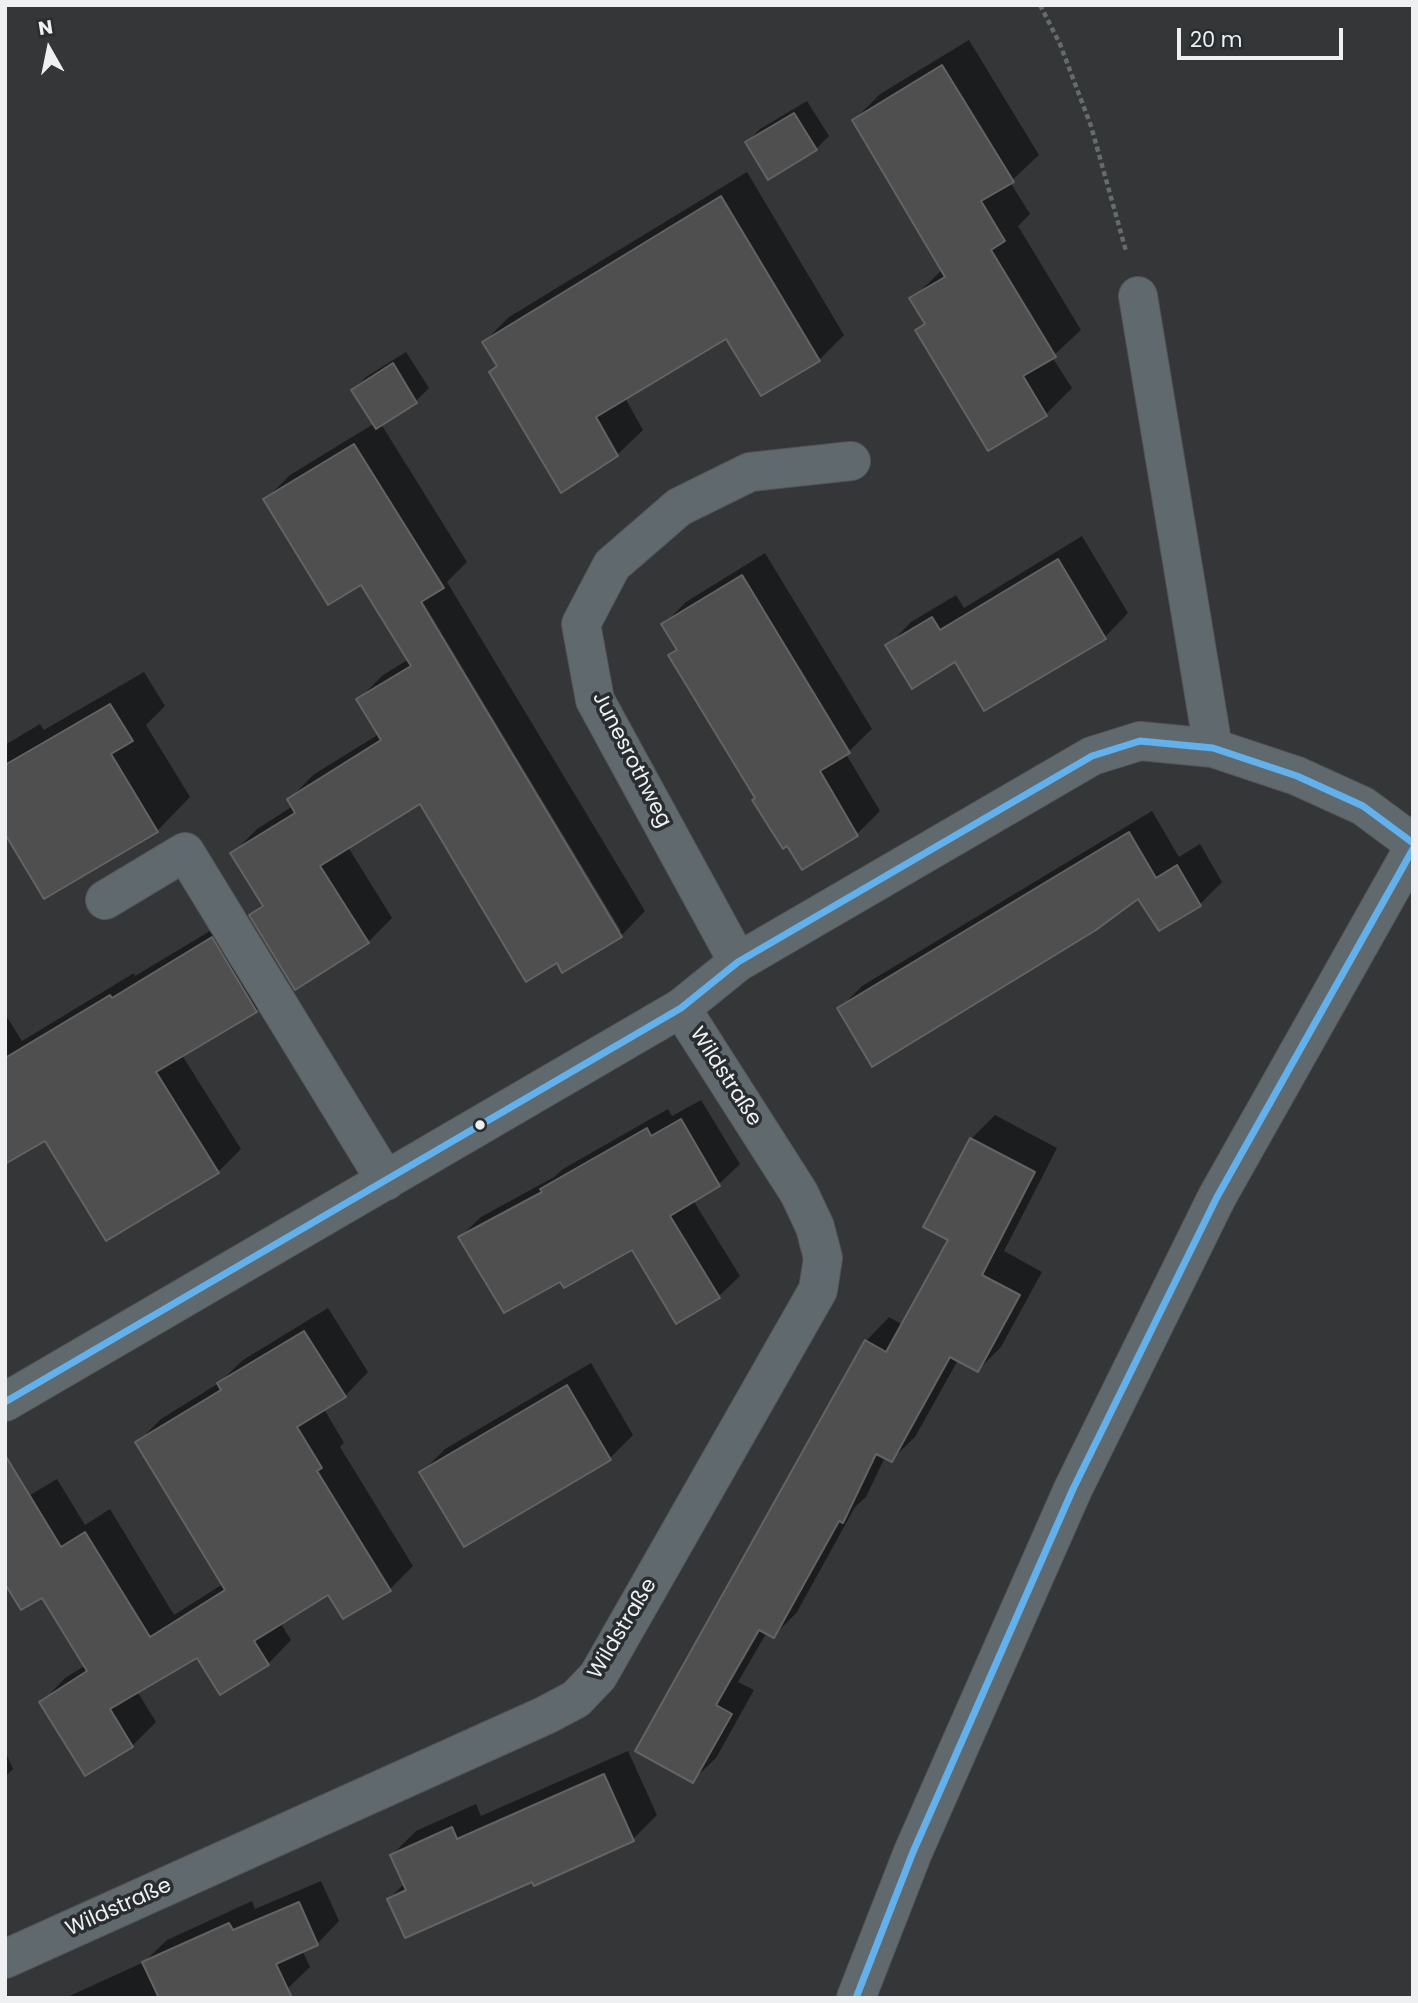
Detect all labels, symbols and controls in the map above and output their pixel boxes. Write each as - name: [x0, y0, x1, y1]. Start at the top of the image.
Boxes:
- text: N: [36, 13, 55, 42]
- north arrow: [14, 14, 84, 84]
- scale bar: [1180, 14, 1346, 58]
- text: 20 m: [1190, 25, 1243, 54]
- street label: Junesrothweg: [586, 688, 676, 832]
- street label: Wildstraße: [684, 1023, 766, 1131]
- unlabelled marker: [473, 1118, 487, 1132]
- street label: Wildstraße: [583, 1574, 663, 1684]
- street label: Wildstraße: [62, 1874, 176, 1942]

